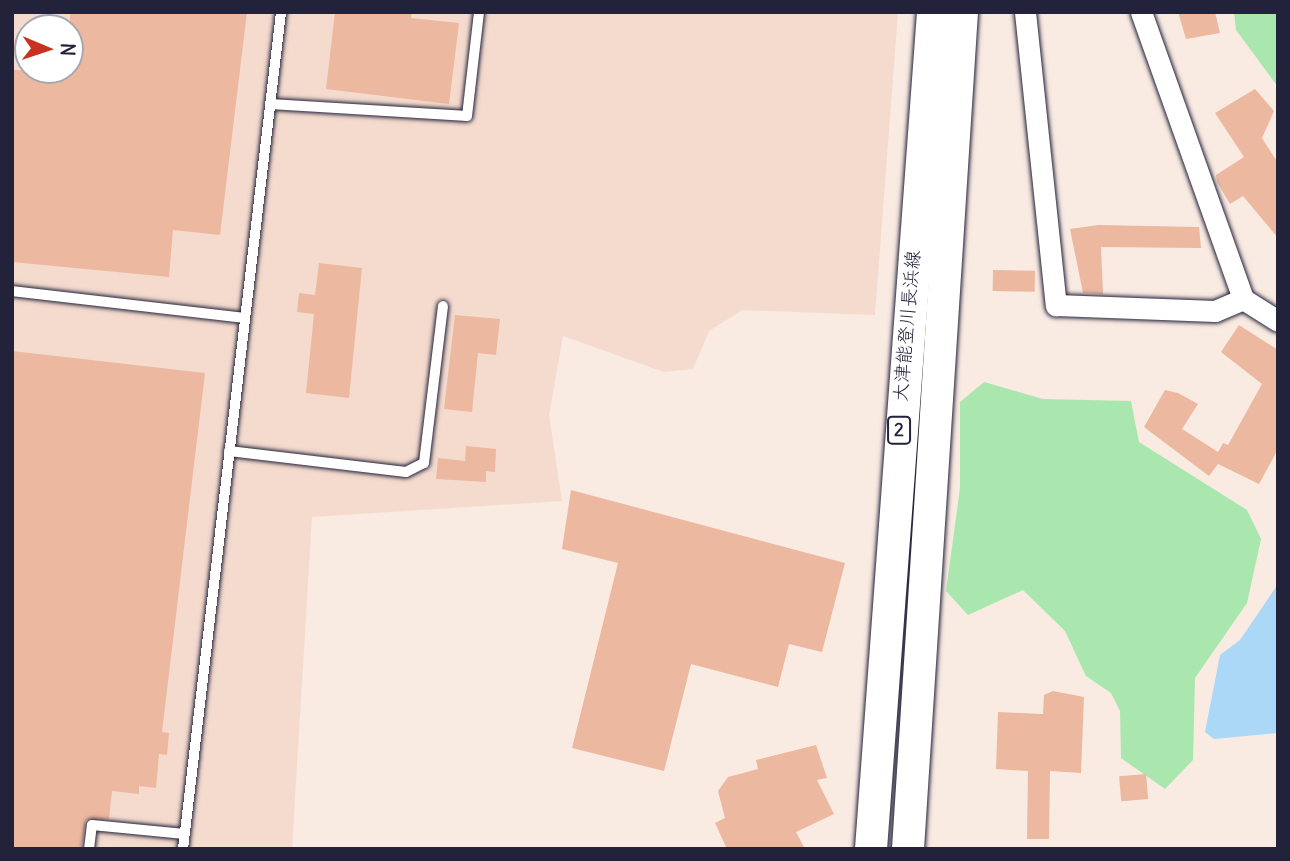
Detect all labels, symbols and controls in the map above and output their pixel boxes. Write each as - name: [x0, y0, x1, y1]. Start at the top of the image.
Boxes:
- north arrow: [14, 14, 84, 84]
- text: N: [56, 43, 80, 57]
- street label: 大津能登川長浜線: [889, 249, 925, 403]
- road number: 2: [887, 416, 911, 444]

